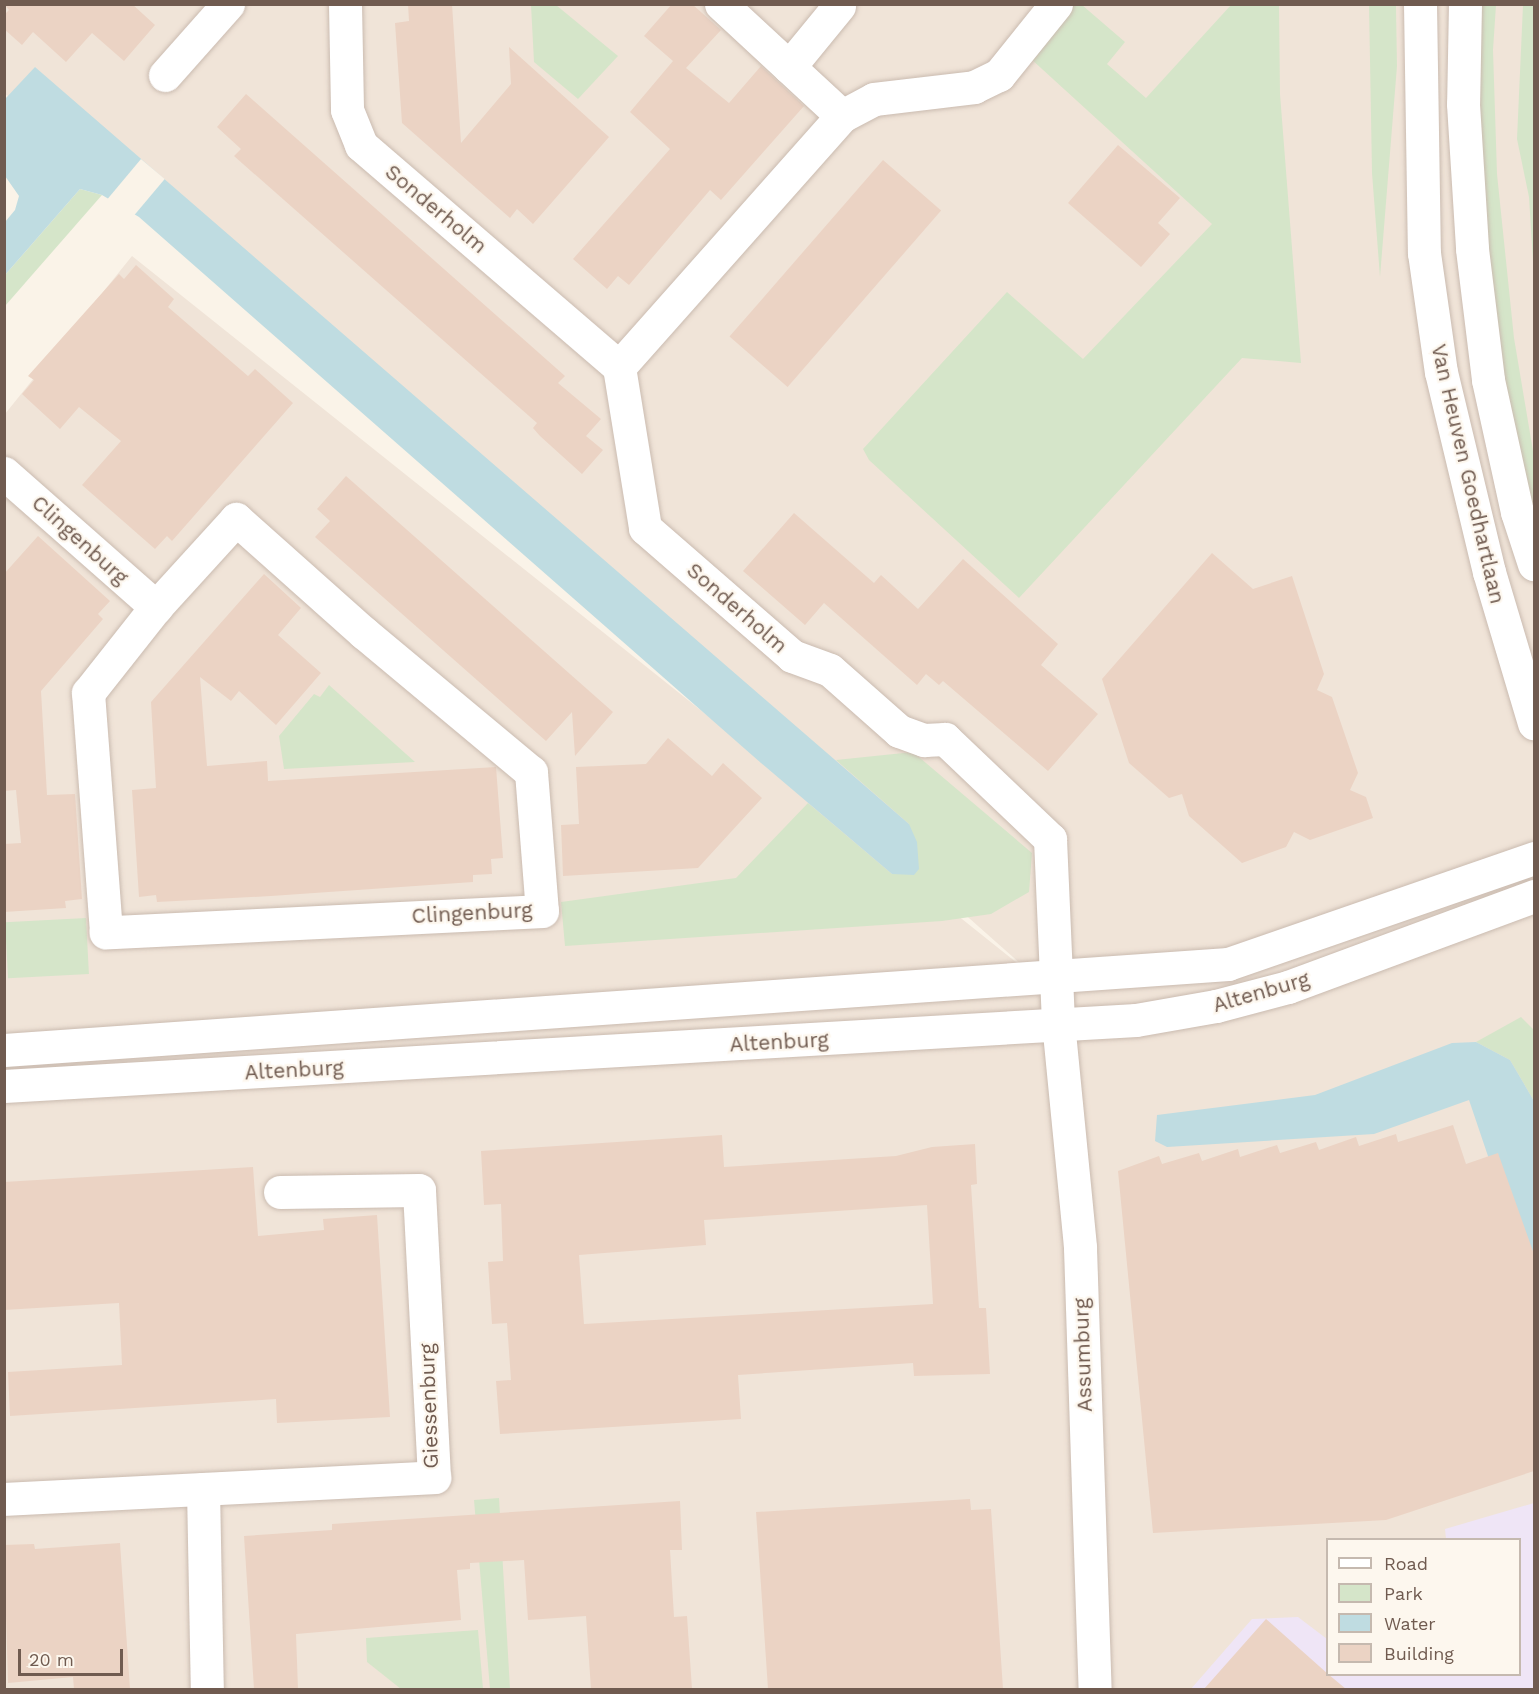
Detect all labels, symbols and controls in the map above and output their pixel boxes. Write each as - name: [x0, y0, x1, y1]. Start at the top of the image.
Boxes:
- street label: Sonderholm: [380, 159, 492, 259]
- street label: Van Heuven Goedhartlaan: [1426, 342, 1510, 606]
- street label: Clingenburg: [27, 490, 133, 590]
- street label: Sonderholm: [682, 558, 792, 658]
- street label: Clingenburg: [411, 897, 533, 929]
- street label: Altenburg: [1210, 966, 1312, 1018]
- street label: Altenburg: [729, 1027, 829, 1057]
- street label: Altenburg: [244, 1055, 344, 1085]
- street label: Assumburg: [1068, 1297, 1098, 1413]
- street label: Giessenburg: [414, 1343, 444, 1469]
- legend: [1326, 1538, 1521, 1676]
- text: Road: [1384, 1553, 1428, 1574]
- text: Park: [1384, 1583, 1423, 1604]
- text: Water: [1384, 1613, 1436, 1634]
- scale bar: [21, 1637, 126, 1675]
- text: Building: [1384, 1643, 1454, 1664]
- text: 20 m: [29, 1649, 74, 1670]

